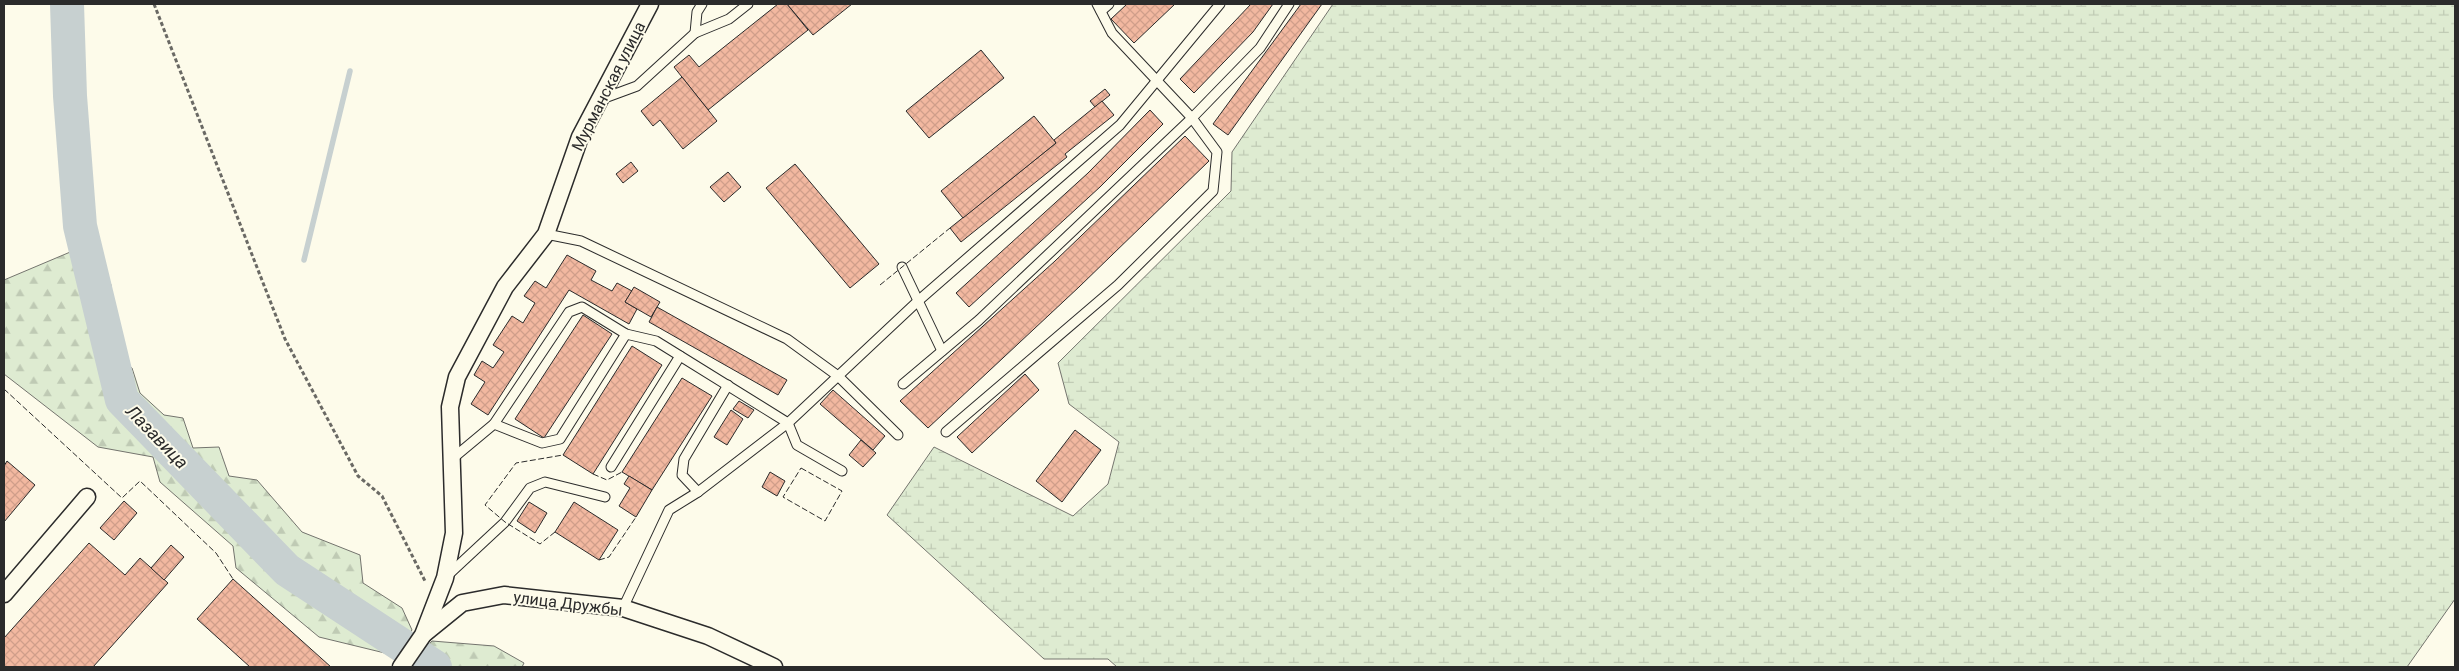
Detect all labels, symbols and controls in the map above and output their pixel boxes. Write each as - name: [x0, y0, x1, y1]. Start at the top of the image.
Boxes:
- street label: Мурманская улица: [568, 18, 649, 154]
- water label: Лазавица: [121, 400, 193, 473]
- street label: улица Дружбы: [512, 587, 624, 620]

